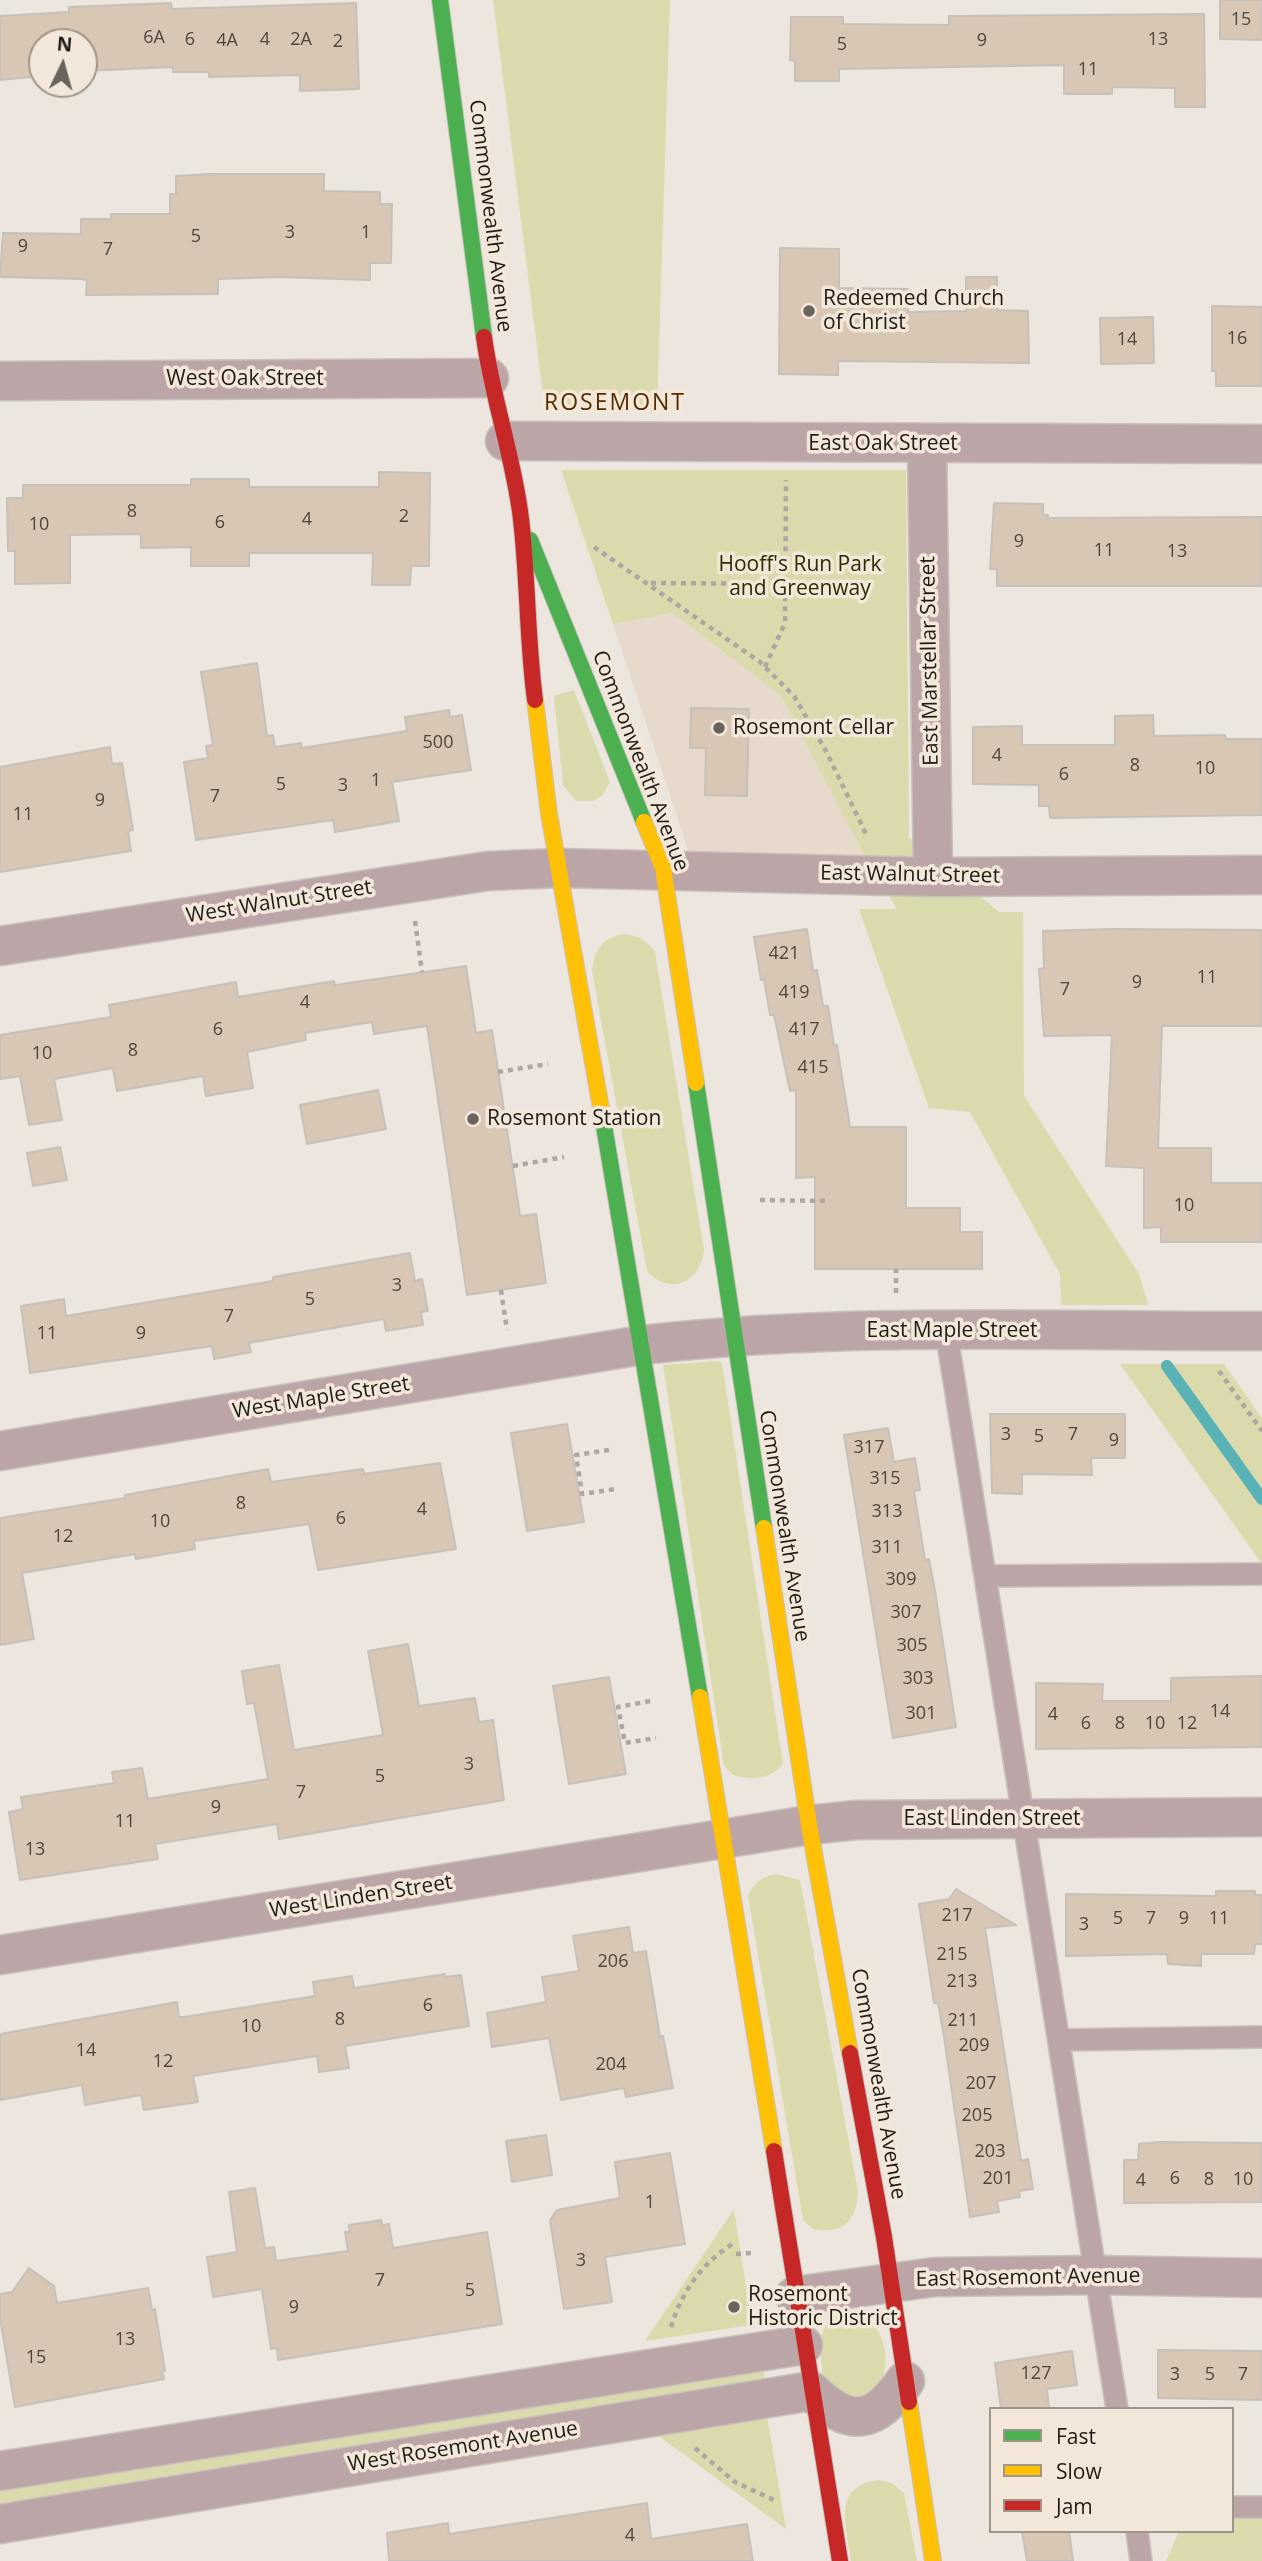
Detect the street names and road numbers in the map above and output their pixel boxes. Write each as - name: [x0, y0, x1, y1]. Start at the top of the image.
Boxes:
- street label: Commonwealth Avenue: [463, 98, 517, 334]
- street label: West Oak Street: [166, 366, 324, 392]
- street label: East Oak Street: [808, 431, 958, 457]
- street label: East Marstellar Street: [916, 556, 944, 766]
- street label: Commonwealth Avenue: [586, 647, 694, 875]
- street label: East Walnut Street: [820, 861, 1000, 889]
- street label: West Walnut Street: [184, 875, 374, 929]
- street label: East Maple Street: [867, 1318, 1037, 1344]
- street label: West Maple Street: [231, 1372, 411, 1424]
- street label: Commonwealth Avenue: [753, 1408, 815, 1644]
- street label: East Linden Street: [903, 1806, 1081, 1832]
- street label: West Linden Street: [268, 1870, 454, 1924]
- street label: Commonwealth Avenue: [845, 1966, 911, 2202]
- street label: East Rosemont Avenue: [915, 2263, 1141, 2293]
- street label: West Rosemont Avenue: [346, 2416, 580, 2478]

